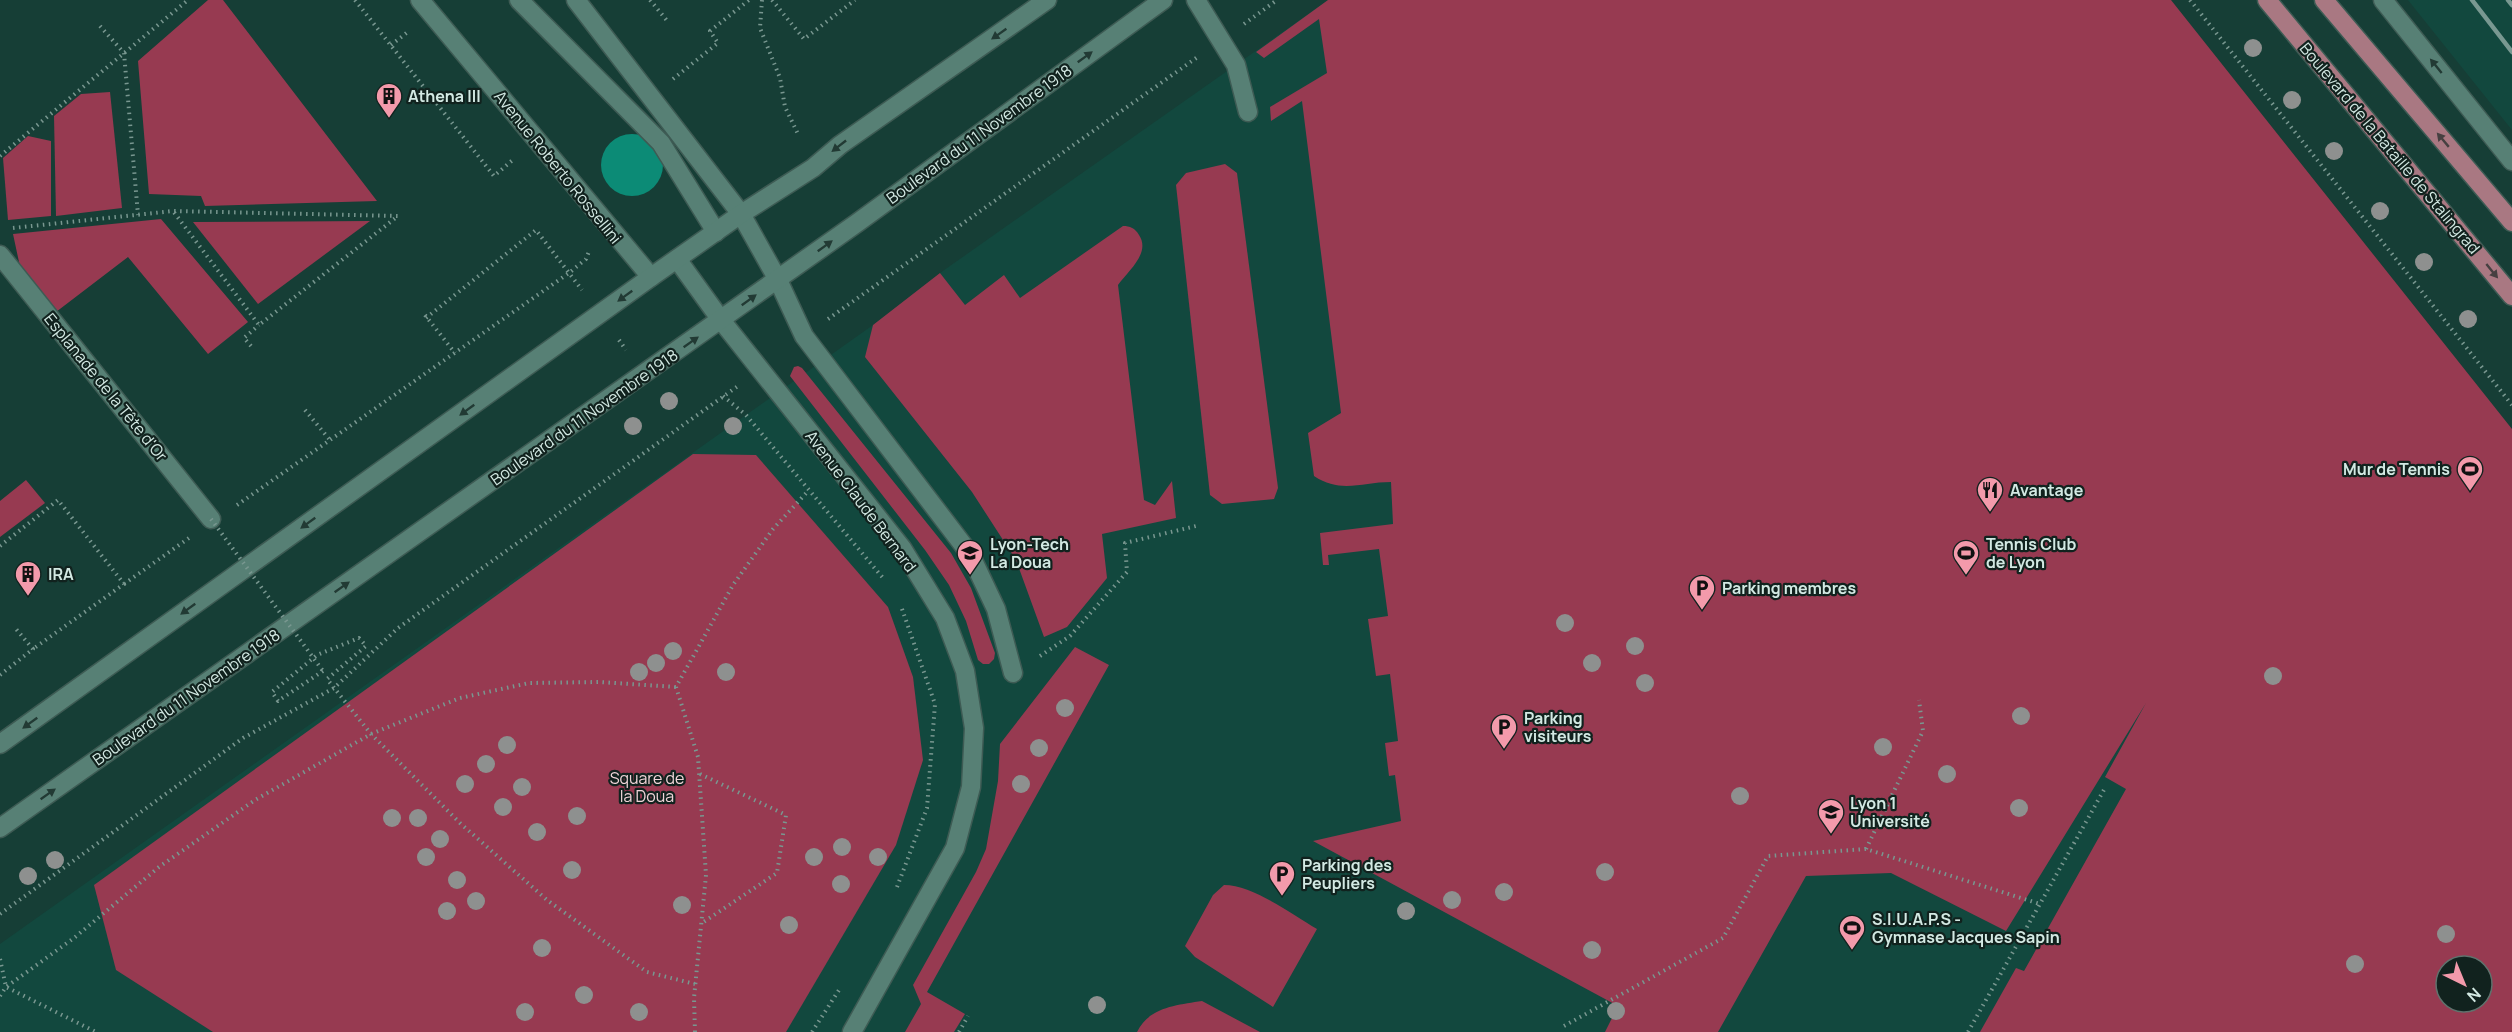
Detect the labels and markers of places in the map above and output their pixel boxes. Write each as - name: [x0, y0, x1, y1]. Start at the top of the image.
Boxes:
- building icon: Athena III: [374, 81, 404, 119]
- place label: Athena III: [408, 85, 481, 107]
- sports icon: Mur de Tennis: [2455, 454, 2485, 492]
- place label: Mur de Tennis: [2343, 458, 2450, 480]
- restaurant icon: Avantage: [1975, 475, 2005, 513]
- place label: Avantage: [2010, 479, 2084, 501]
- place label: Lyon-Tech La Doua: [990, 533, 1069, 573]
- place label: Tennis Club de Lyon: [1986, 533, 2076, 573]
- school or university icon: Lyon-Tech La Doua: [955, 538, 985, 576]
- sports icon: Tennis Club de Lyon: [1951, 538, 1981, 576]
- building icon: IRA: [13, 559, 43, 597]
- place label: IRA: [48, 563, 74, 585]
- parking icon: Parking membres: [1687, 573, 1717, 611]
- place label: Parking membres: [1722, 577, 1856, 599]
- place label: Parking visiteurs: [1524, 707, 1592, 747]
- parking icon: Parking visiteurs: [1489, 712, 1519, 750]
- place label: Lyon 1 Université: [1850, 792, 1930, 832]
- school or university icon: Lyon 1 Université: [1816, 797, 1846, 835]
- place label: Parking des Peupliers: [1302, 854, 1392, 894]
- parking icon: Parking des Peupliers: [1267, 859, 1297, 897]
- place label: S.I.U.A.P.S - Gymnase Jacques Sapin: [1872, 908, 2060, 948]
- sports icon: S.I.U.A.P.S - Gymnase Jacques Sapin: [1837, 913, 1867, 951]

